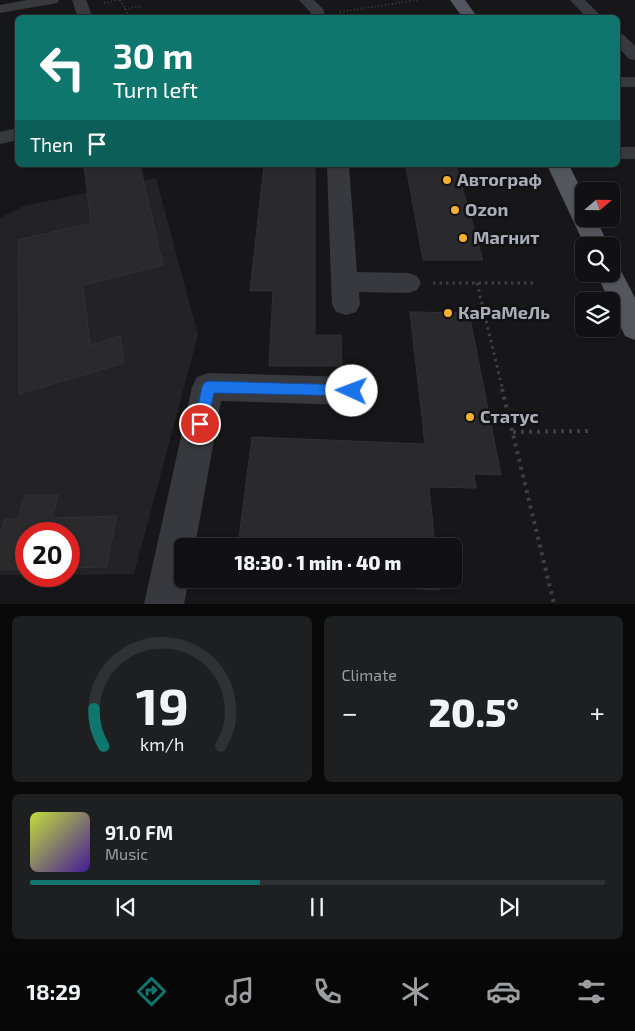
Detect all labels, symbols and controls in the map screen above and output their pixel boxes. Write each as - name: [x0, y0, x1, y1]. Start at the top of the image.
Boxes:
- text: 30 m: [113, 34, 193, 76]
- icon: left: [30, 35, 95, 100]
- text: Turn left: [113, 76, 198, 102]
- icon: arrive: [83, 130, 111, 158]
- text: Then: [30, 133, 73, 156]
- place label: Автограф: [457, 168, 542, 190]
- marker: Автограф: [441, 174, 453, 186]
- north arrow: [575, 182, 620, 228]
- map controls: [575, 182, 620, 337]
- place label: Ozon: [465, 198, 508, 220]
- marker: Ozon: [449, 204, 461, 216]
- place label: Магнит: [473, 226, 539, 248]
- marker: Магнит: [457, 232, 469, 244]
- button: search: [575, 237, 620, 282]
- button: layers: [575, 292, 620, 337]
- place label: КаРаМеЛь: [458, 301, 550, 323]
- marker: КаРаМеЛь: [442, 307, 454, 319]
- position arrow: [325, 364, 377, 416]
- pin: [179, 403, 221, 445]
- place label: Статус: [480, 405, 539, 427]
- icon: arrive: [186, 410, 214, 438]
- marker: Статус: [464, 411, 476, 423]
- speed limit sign: 20: [15, 522, 80, 587]
- text: 18:30 · 1 min · 40 m: [235, 551, 401, 574]
- text: Climate: [342, 665, 397, 684]
- text: 19: [135, 673, 188, 735]
- text: 20.5°: [428, 689, 519, 735]
- text: −: [342, 695, 358, 729]
- text: +: [590, 695, 605, 729]
- text: km/h: [140, 733, 184, 755]
- text: 91.0 FM: [105, 821, 173, 844]
- text: Music: [105, 844, 148, 863]
- icon: previous: [112, 893, 140, 921]
- icon: pause: [303, 893, 331, 921]
- icon: next: [495, 893, 523, 921]
- icon: directions: [134, 974, 169, 1009]
- icon: music: [222, 974, 257, 1009]
- icon: phone: [310, 974, 345, 1009]
- icon: climate: [398, 974, 433, 1009]
- icon: car: [486, 974, 521, 1009]
- icon: filters: [574, 974, 609, 1009]
- text: 18:29: [26, 978, 81, 1004]

